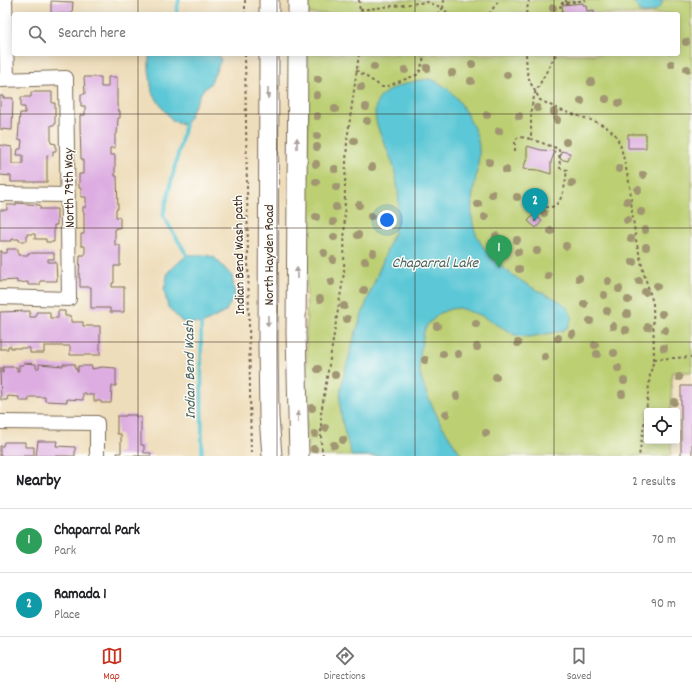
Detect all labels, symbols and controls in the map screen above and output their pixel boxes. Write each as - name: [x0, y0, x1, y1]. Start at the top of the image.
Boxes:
- search box: [12, 12, 680, 56]
- icon: search: [26, 23, 48, 45]
- text: Search here: [58, 23, 126, 45]
- one-way arrow: [265, 87, 272, 99]
- one-way arrow: [294, 136, 300, 149]
- street label: North 79th Way: [59, 147, 81, 228]
- pin: 2: [522, 188, 548, 221]
- street label: Indian Bend Wash path: [229, 195, 251, 315]
- street label: North Hayden Road: [260, 204, 280, 306]
- your location: [377, 210, 397, 230]
- pin: 1: [486, 235, 512, 268]
- water label: Chaparral Lake: [392, 253, 480, 275]
- one-way arrow: [294, 266, 300, 279]
- one-way arrow: [265, 315, 271, 328]
- water label: Indian Bend Wash: [179, 319, 203, 420]
- map controls: [644, 408, 680, 444]
- button: locate: [644, 408, 680, 444]
- one-way arrow: [295, 410, 301, 423]
- text: Nearby: [16, 470, 60, 494]
- text: 2 results: [632, 473, 676, 492]
- text: Chaparral Park: [54, 520, 140, 542]
- text: 1: [28, 531, 30, 550]
- text: 70 m: [652, 531, 676, 550]
- text: Park: [54, 542, 76, 561]
- text: Ramada 1: [54, 584, 106, 606]
- text: 2: [26, 595, 32, 614]
- text: 90 m: [651, 595, 676, 614]
- text: Place: [54, 606, 80, 625]
- tab: Map: [101, 645, 123, 685]
- tab: Directions: [324, 645, 366, 685]
- tab: Saved: [567, 645, 591, 685]

